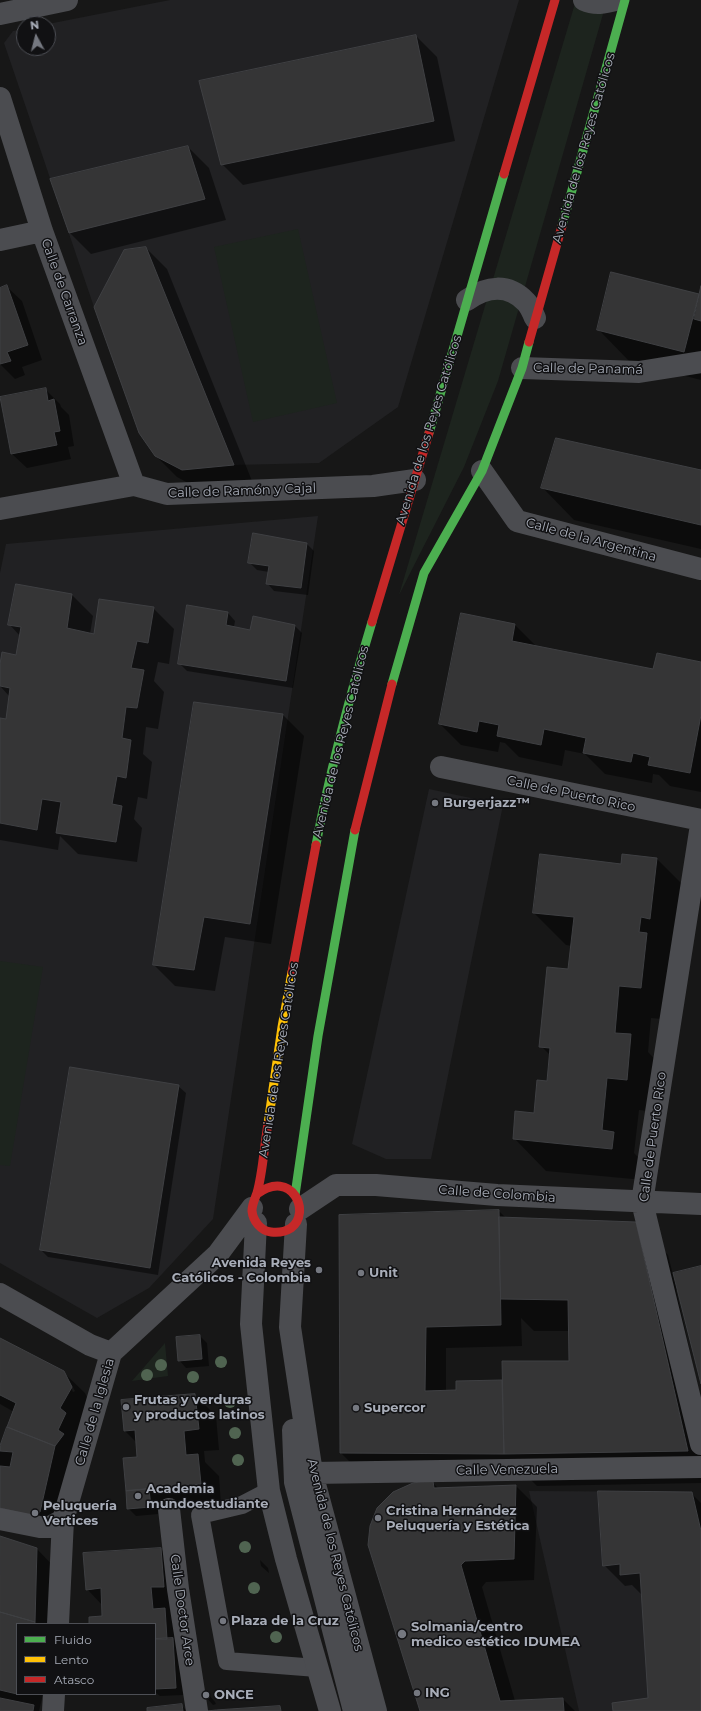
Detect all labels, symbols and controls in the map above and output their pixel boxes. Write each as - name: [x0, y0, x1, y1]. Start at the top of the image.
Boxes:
- north arrow: [16, 16, 56, 56]
- text: N: [29, 18, 40, 33]
- street label: Avenida de los Reyes Católicos: [549, 51, 619, 245]
- street label: Calle de Carranza: [37, 236, 91, 348]
- street label: Avenida de los Reyes Católicos: [393, 333, 465, 527]
- street label: Calle de Panamá: [533, 360, 643, 378]
- street label: Calle de Ramón y Cajal: [168, 481, 316, 501]
- street label: Calle de la Argentina: [524, 515, 658, 565]
- street label: Avenida de los Reyes Católicos: [310, 644, 372, 840]
- street label: Calle de Puerto Rico: [505, 773, 637, 815]
- place label: Burgerjazz™: [443, 795, 530, 811]
- marker: Burgerjazz™: [430, 798, 440, 808]
- street label: Avenida de los Reyes Católicos: [256, 961, 302, 1159]
- street label: Calle de Puerto Rico: [636, 1071, 670, 1203]
- street label: Calle de Colombia: [438, 1182, 556, 1206]
- place label: Avenida Reyes Católicos - Colombia: [172, 1255, 311, 1286]
- marker: Avenida Reyes Católicos - Colombia: [314, 1265, 324, 1275]
- place label: Unit: [369, 1265, 398, 1281]
- marker: Unit: [356, 1268, 366, 1278]
- street label: Calle de la Iglesia: [72, 1356, 118, 1468]
- place label: Frutas y verduras y productos latinos: [134, 1392, 265, 1423]
- place label: Supercor: [364, 1400, 426, 1416]
- marker: Frutas y verduras y productos latinos: [121, 1402, 131, 1412]
- marker: Supercor: [351, 1403, 361, 1413]
- street label: Avenida de los Reyes Católicos: [304, 1457, 366, 1653]
- street label: Calle Venezuela: [456, 1461, 558, 1479]
- place label: Academia mundoestudiante: [146, 1481, 268, 1512]
- marker: Academia mundoestudiante: [133, 1491, 143, 1501]
- place label: Peluquería Vertices: [43, 1498, 117, 1529]
- place label: Cristina Hernández Peluquería y Estética: [386, 1503, 530, 1534]
- marker: Peluquería Vertices: [30, 1508, 40, 1518]
- marker: Cristina Hernández Peluquería y Estética: [373, 1513, 383, 1523]
- street label: Calle Doctor Arce: [166, 1553, 198, 1667]
- place label: Plaza de la Cruz: [231, 1613, 339, 1629]
- marker: Plaza de la Cruz: [218, 1616, 228, 1626]
- place label: Solmania/centro medico estético IDUMEA: [411, 1619, 580, 1650]
- legend: [16, 1623, 156, 1695]
- marker: Solmania/centro medico estético IDUMEA: [396, 1628, 408, 1640]
- text: Fluido: [54, 1632, 92, 1647]
- text: Lento: [54, 1652, 89, 1667]
- text: Atasco: [54, 1672, 94, 1687]
- place label: ING: [425, 1685, 450, 1701]
- place label: ONCE: [214, 1687, 254, 1703]
- marker: ING: [412, 1688, 422, 1698]
- marker: ONCE: [201, 1690, 211, 1700]

